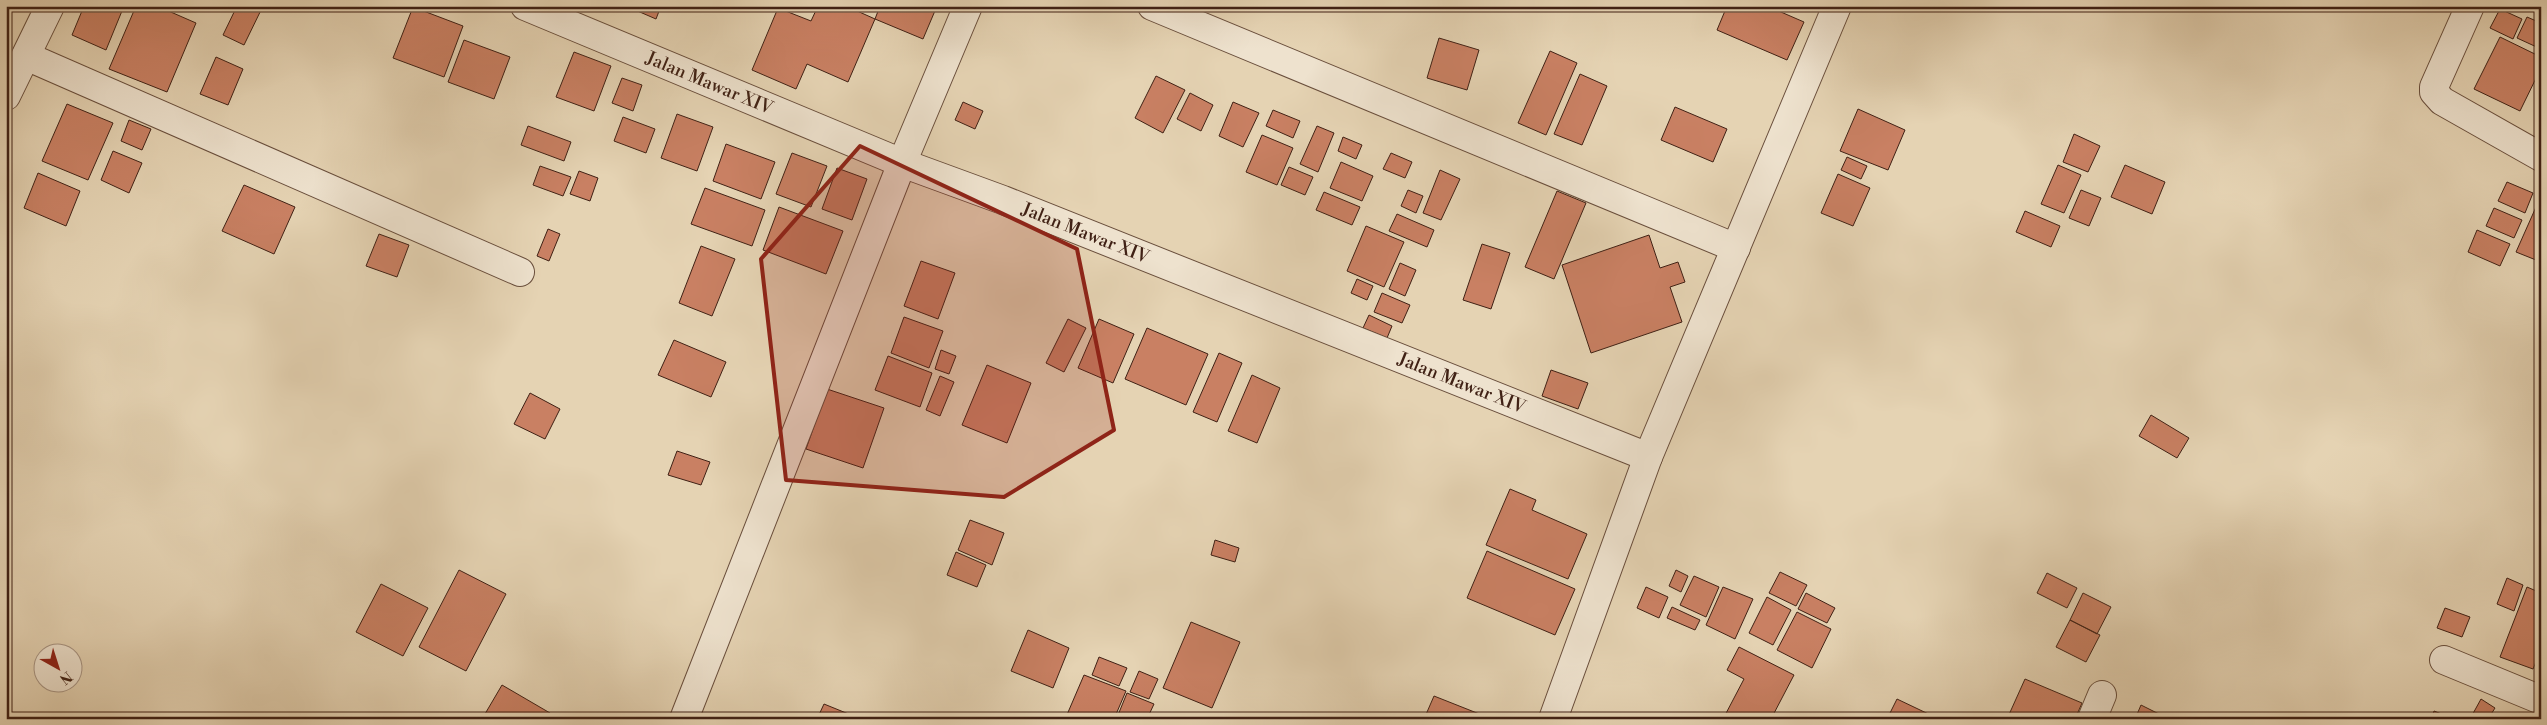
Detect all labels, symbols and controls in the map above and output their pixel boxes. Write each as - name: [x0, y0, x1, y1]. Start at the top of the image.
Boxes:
- street label: Jalan Mawar XIV: [642, 46, 777, 120]
- street label: Jalan Mawar XIV: [1017, 197, 1153, 269]
- street label: Jalan Mawar XIV: [1394, 347, 1529, 419]
- north arrow: [32, 642, 82, 692]
- text: N: [56, 667, 76, 688]

